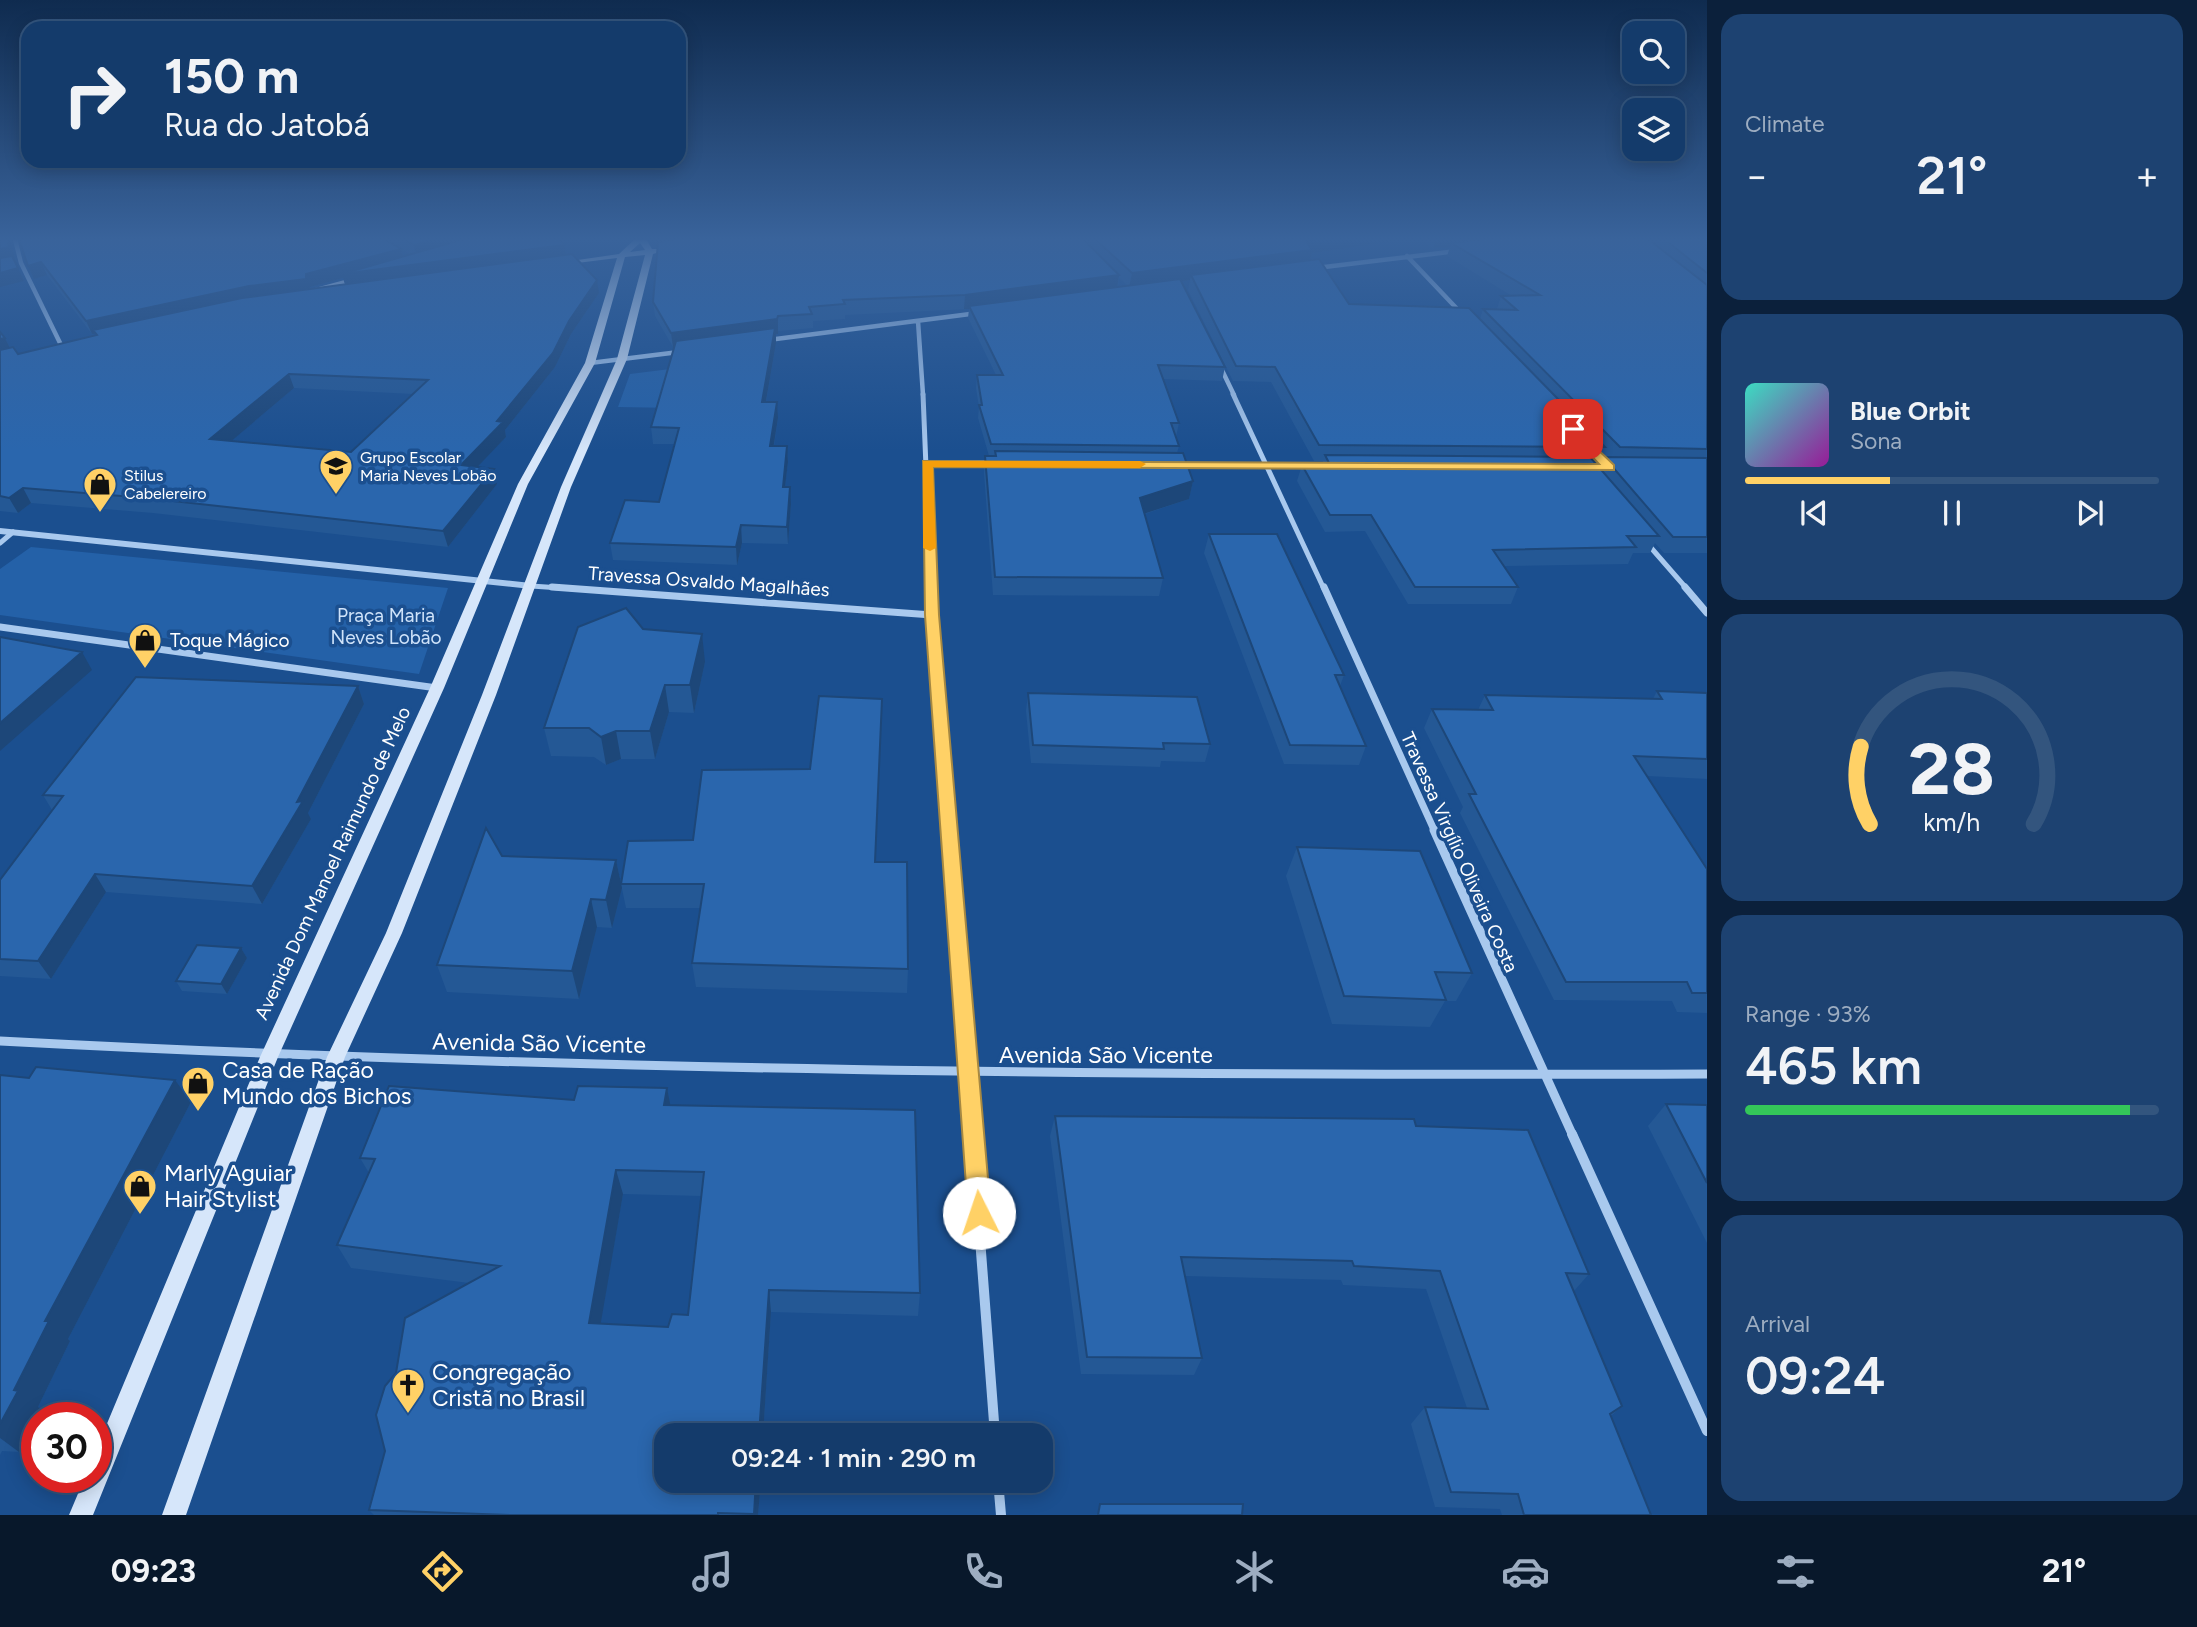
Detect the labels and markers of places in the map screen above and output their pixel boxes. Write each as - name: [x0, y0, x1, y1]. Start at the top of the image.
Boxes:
- pin: [1543, 399, 1603, 459]
- school or university icon: Grupo Escolar Maria Neves Lobão: [317, 447, 355, 496]
- place label: Grupo Escolar Maria Neves Lobão: [360, 448, 497, 485]
- shop icon: Stilus Cabelereiro: [81, 465, 119, 514]
- place label: Stilus Cabelereiro: [124, 466, 207, 503]
- shop icon: Toque Mágico: [126, 621, 164, 670]
- place label: Toque Mágico: [170, 629, 290, 652]
- place label: Casa de Ração Mundo dos Bichos: [222, 1056, 412, 1110]
- shop icon: Casa de Ração Mundo dos Bichos: [179, 1064, 217, 1113]
- place label: Marly Aguiar Hair Stylist: [164, 1159, 293, 1213]
- shop icon: Marly Aguiar Hair Stylist: [121, 1167, 159, 1216]
- place label: Congregação Cristã no Brasil: [432, 1358, 585, 1412]
- church icon: Congregação Cristã no Brasil: [389, 1366, 427, 1415]

